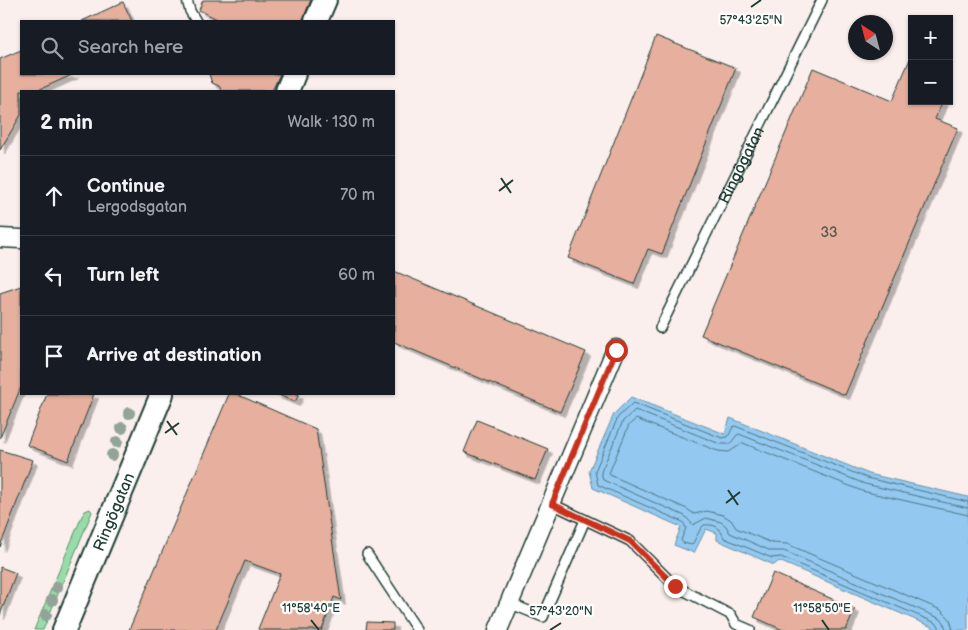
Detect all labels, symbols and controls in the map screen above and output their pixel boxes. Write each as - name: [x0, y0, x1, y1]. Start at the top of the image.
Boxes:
- text: 57°43'25"N: [719, 13, 783, 28]
- north arrow: [848, 15, 893, 60]
- map controls: [908, 15, 953, 105]
- button: +: [908, 15, 953, 60]
- search box: [20, 20, 395, 75]
- icon: search: [38, 34, 66, 62]
- text: Search here: [78, 36, 183, 59]
- button: −: [908, 60, 953, 105]
- text: 2 min: [40, 110, 93, 135]
- text: Walk · 130 m: [287, 113, 375, 132]
- street label: Ringögatan: [715, 124, 769, 207]
- text: Continue: [87, 175, 165, 198]
- icon: ahead: [40, 182, 68, 210]
- text: 70 m: [340, 186, 375, 205]
- text: Lergodsgatan: [87, 198, 187, 217]
- house number: 33: [820, 224, 838, 241]
- icon: left: [40, 262, 68, 290]
- text: Turn left: [87, 264, 159, 287]
- text: 60 m: [338, 266, 375, 285]
- route start: [605, 339, 628, 362]
- icon: arrive: [40, 342, 68, 370]
- text: Arrive at destination: [87, 344, 262, 367]
- street label: Ringögatan: [90, 470, 139, 554]
- route end: [664, 575, 687, 598]
- text: 11°58'40"E: [282, 601, 340, 616]
- text: 11°58'50"E: [793, 601, 851, 616]
- text: 57°43'20"N: [529, 604, 593, 619]

